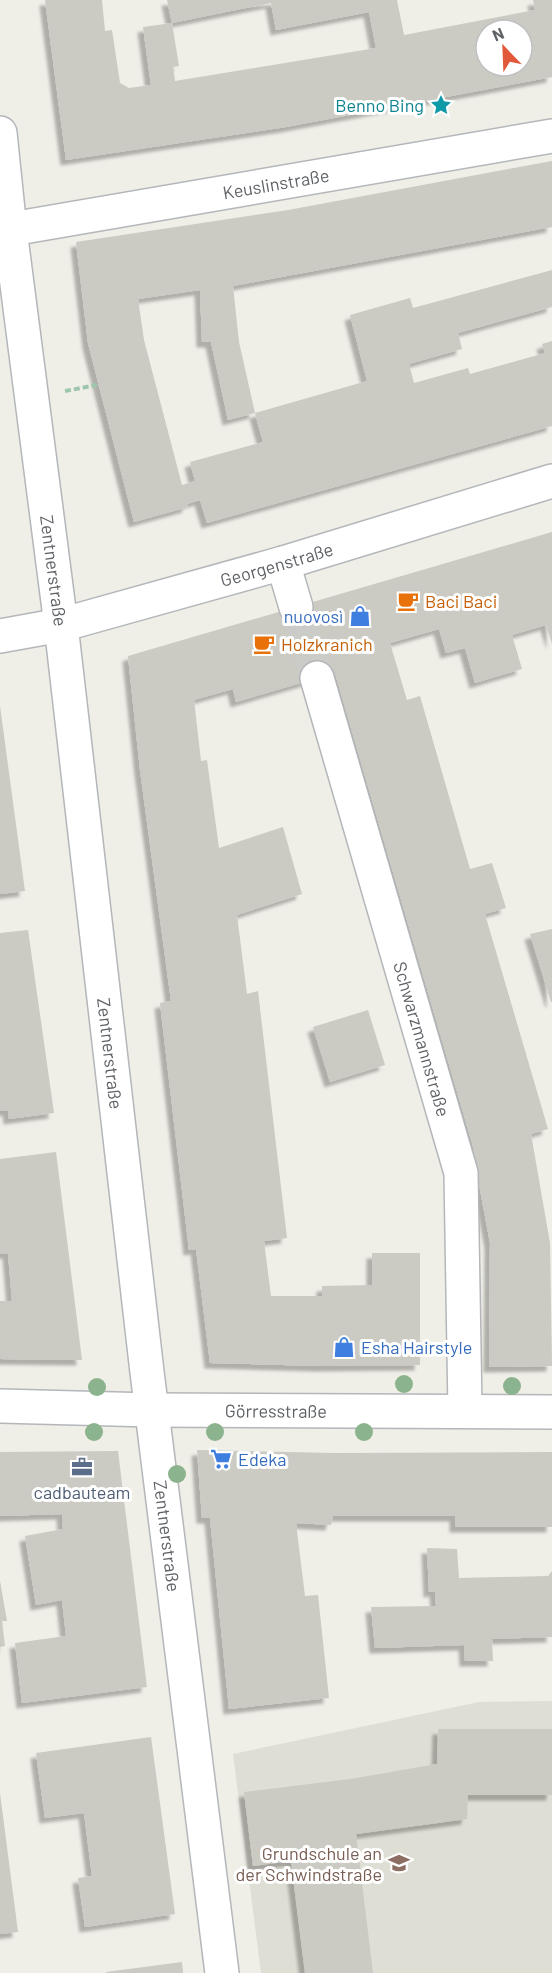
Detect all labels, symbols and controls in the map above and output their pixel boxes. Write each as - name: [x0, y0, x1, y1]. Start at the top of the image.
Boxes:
- north arrow: [474, 18, 534, 78]
- text: N: [489, 23, 507, 45]
- place icon: Benno Bing: [429, 93, 453, 117]
- place label: Benno Bing: [335, 94, 424, 116]
- street label: Keuslinstraße: [221, 164, 331, 203]
- street label: Zentnerstraße: [36, 514, 72, 628]
- street label: Georgenstraße: [218, 537, 336, 591]
- cafe icon: Baci Baci: [396, 589, 420, 613]
- place label: Baci Baci: [425, 590, 497, 612]
- shop icon: nuovosì: [348, 604, 372, 628]
- place label: nuovosì: [284, 605, 343, 627]
- cafe icon: Holzkranich: [252, 632, 276, 656]
- place label: Holzkranich: [281, 633, 373, 655]
- street label: Schwarzmannstraße: [389, 959, 455, 1119]
- street label: Zentnerstraße: [93, 996, 128, 1110]
- shop icon: Esha Hairstyle: [332, 1335, 356, 1359]
- place label: Esha Hairstyle: [361, 1336, 472, 1358]
- street label: Görresstraße: [225, 1399, 327, 1422]
- supermarket icon: Edeka: [209, 1447, 233, 1471]
- place label: Edeka: [238, 1448, 286, 1470]
- office icon: cadbauteam: [70, 1455, 94, 1479]
- street label: Zentnerstraße: [150, 1479, 185, 1593]
- place label: cadbauteam: [34, 1481, 130, 1503]
- place label: Grundschule an der Schwindstraße: [236, 1842, 382, 1885]
- school or university icon: Grundschule an der Schwindstraße: [387, 1851, 411, 1875]

